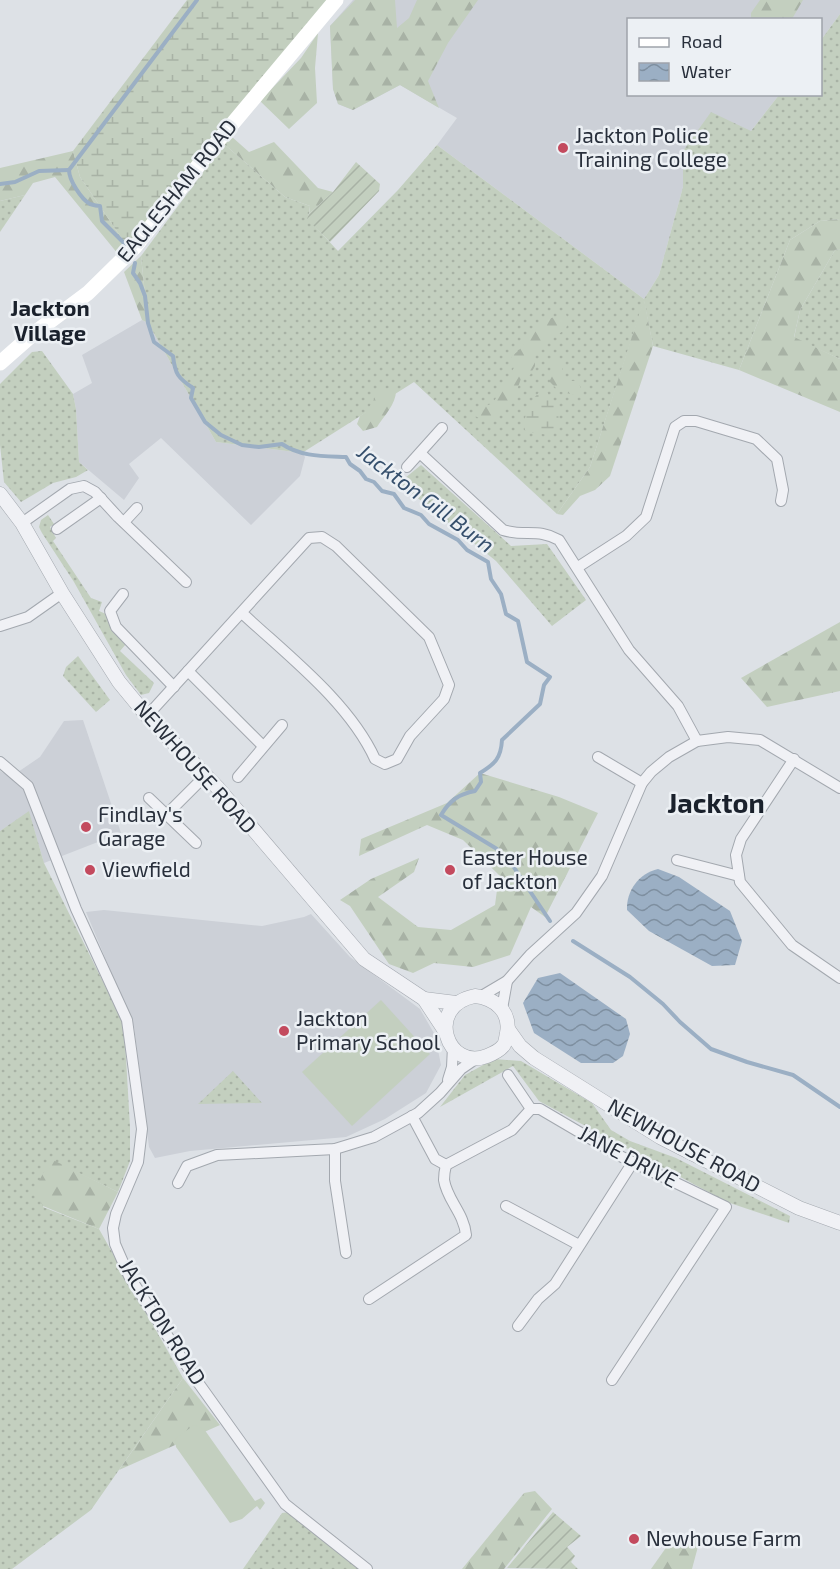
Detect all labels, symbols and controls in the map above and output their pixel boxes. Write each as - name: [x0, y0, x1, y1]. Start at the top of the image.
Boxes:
- legend: [627, 18, 822, 96]
- text: Road: [681, 30, 722, 52]
- text: Water: [681, 60, 731, 82]
- street label: EAGLESHAM ROAD: [111, 114, 241, 266]
- place label: Jackton Police Training College: [575, 122, 727, 171]
- marker: Jackton Police Training College: [556, 141, 570, 155]
- district label: Jackton Village: [10, 294, 90, 345]
- water label: Jackton Gill Burn: [352, 437, 500, 557]
- street label: NEWHOUSE ROAD: [130, 694, 263, 838]
- district label: Jackton: [667, 786, 765, 818]
- place label: Findlay's Garage: [98, 801, 183, 850]
- marker: Findlay's Garage: [79, 820, 93, 834]
- place label: Easter House of Jackton: [462, 844, 588, 893]
- place label: Viewfield: [102, 856, 191, 881]
- marker: Viewfield: [83, 863, 97, 877]
- marker: Easter House of Jackton: [443, 863, 457, 877]
- place label: Jackton Primary School: [296, 1005, 441, 1054]
- marker: Jackton Primary School: [277, 1024, 291, 1038]
- street label: NEWHOUSE ROAD: [604, 1092, 765, 1197]
- street label: JANE DRIVE: [575, 1119, 682, 1192]
- street label: JACKTON ROAD: [115, 1254, 212, 1389]
- place label: Newhouse Farm: [646, 1525, 801, 1550]
- marker: Newhouse Farm: [627, 1532, 641, 1546]

